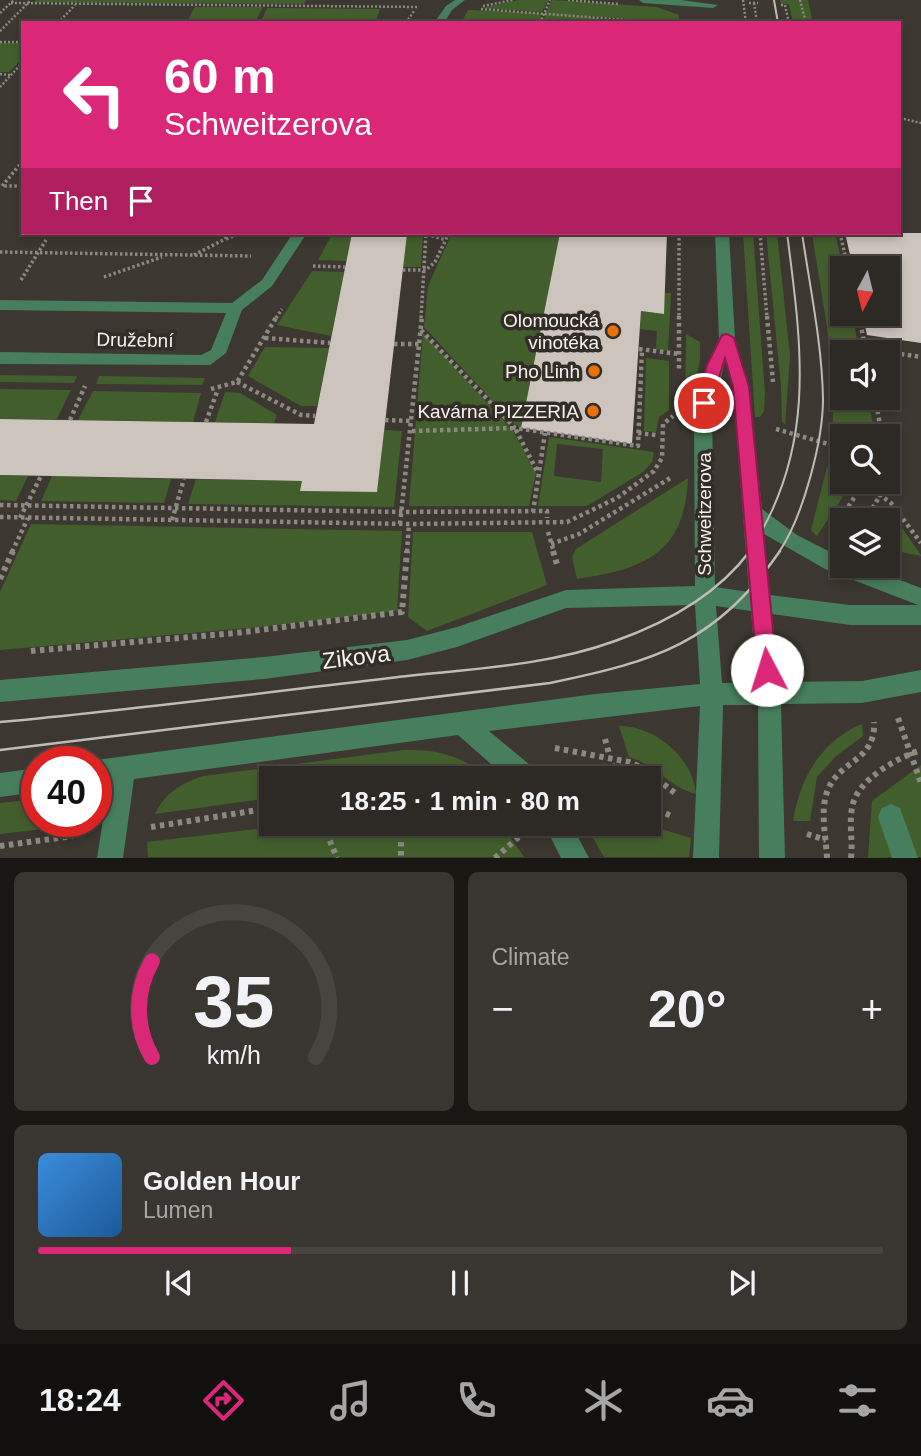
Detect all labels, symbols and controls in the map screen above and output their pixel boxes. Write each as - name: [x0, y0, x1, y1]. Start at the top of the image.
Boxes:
- icon: left: [49, 49, 140, 140]
- text: 60 m: [164, 49, 276, 103]
- text: Schweitzerova: [164, 106, 372, 142]
- icon: arrive: [122, 182, 160, 220]
- text: Then: [49, 186, 108, 216]
- north arrow: [830, 256, 900, 326]
- map controls: [830, 256, 900, 578]
- place label: Olomoucká vinotéka: [503, 310, 599, 353]
- marker: Olomoucká vinotéka: [605, 323, 621, 339]
- street label: Družební: [96, 329, 174, 351]
- button: sound: [830, 340, 900, 410]
- place label: Pho Linh: [505, 361, 580, 382]
- marker: Pho Linh: [586, 363, 602, 379]
- pin: [674, 373, 734, 433]
- icon: arrive: [685, 384, 723, 422]
- place label: Kavárna PIZZERIA: [417, 401, 579, 422]
- marker: Kavárna PIZZERIA: [585, 403, 601, 419]
- button: search: [830, 424, 900, 494]
- street label: Schweitzerova: [694, 452, 715, 576]
- button: layers: [830, 508, 900, 578]
- position arrow: [730, 633, 804, 707]
- street label: Zikova: [321, 640, 391, 674]
- speed limit sign: 40: [21, 746, 112, 837]
- text: 18:25 · 1 min · 80 m: [340, 786, 580, 816]
- text: Climate: [492, 944, 569, 970]
- text: 35: [193, 962, 274, 1043]
- text: 20°: [648, 980, 727, 1038]
- text: −: [492, 988, 514, 1030]
- text: +: [861, 988, 883, 1030]
- text: km/h: [207, 1041, 261, 1069]
- text: Golden Hour: [143, 1166, 300, 1196]
- text: Lumen: [143, 1197, 213, 1223]
- icon: previous: [160, 1264, 198, 1302]
- icon: pause: [441, 1264, 479, 1302]
- icon: next: [723, 1264, 761, 1302]
- icon: directions: [199, 1376, 248, 1425]
- icon: music: [326, 1376, 375, 1425]
- icon: phone: [452, 1376, 501, 1425]
- icon: climate: [579, 1376, 628, 1425]
- icon: car: [706, 1376, 755, 1425]
- icon: filters: [833, 1376, 882, 1425]
- text: 18:24: [39, 1382, 121, 1418]

